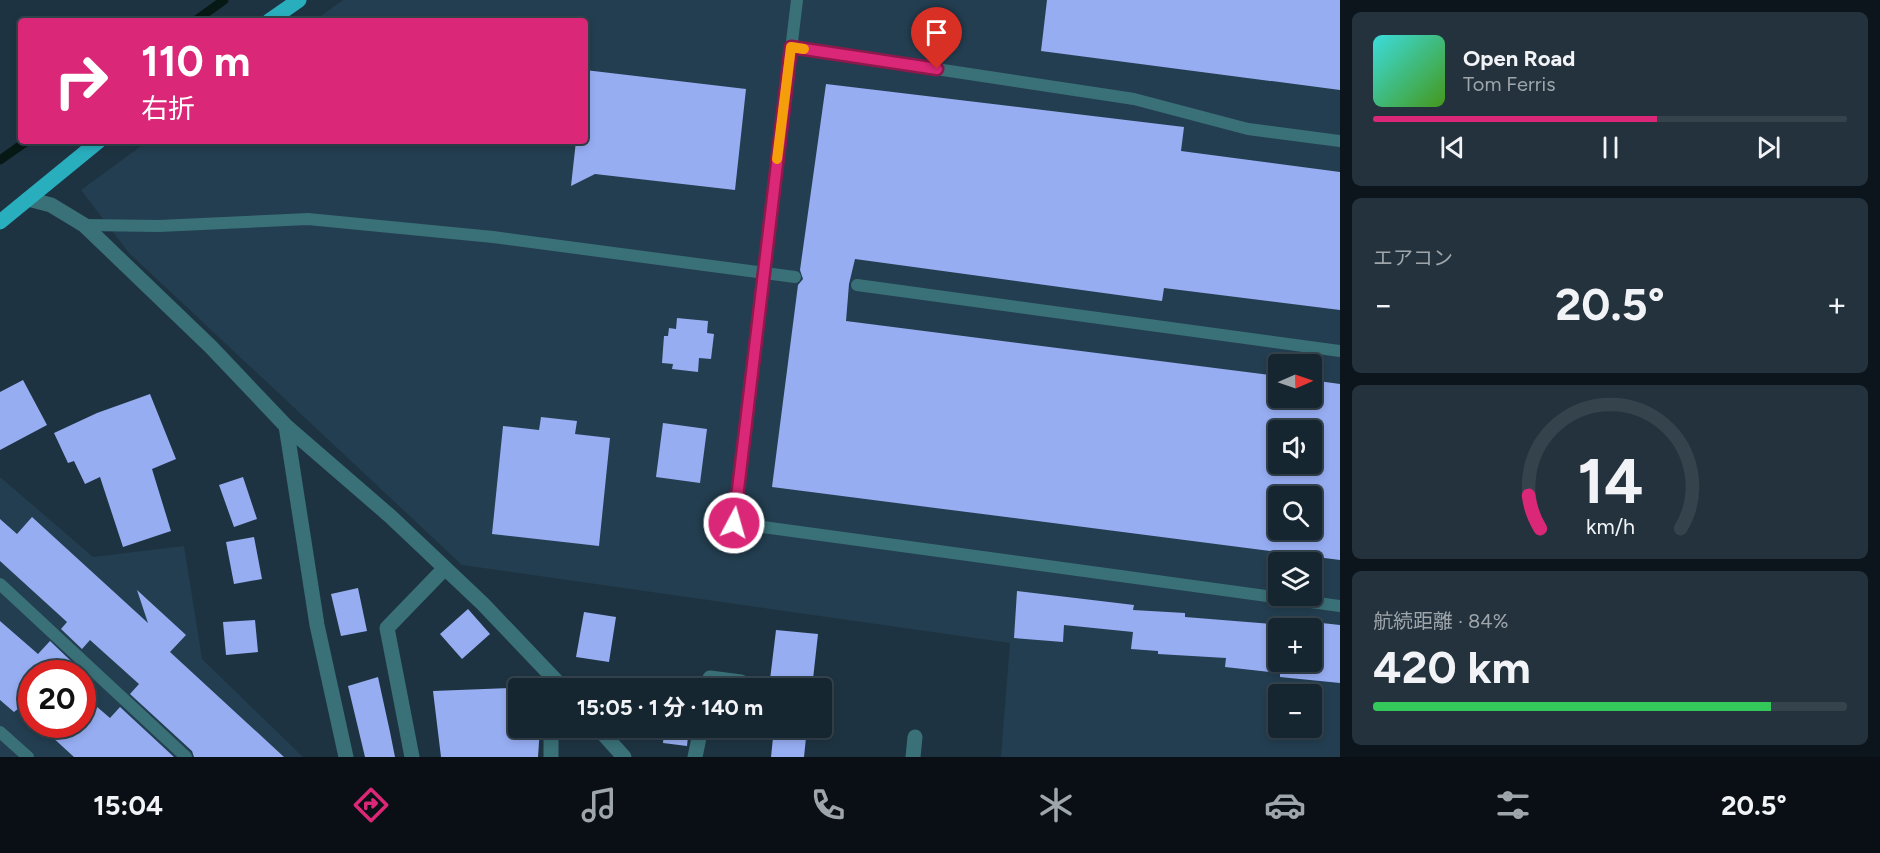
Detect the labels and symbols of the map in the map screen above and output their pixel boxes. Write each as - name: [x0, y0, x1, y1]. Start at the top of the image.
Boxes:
- pin: [911, 7, 962, 69]
- north arrow: [1268, 354, 1322, 408]
- position arrow: [702, 491, 766, 555]
- speed limit sign: 20: [18, 660, 96, 738]

